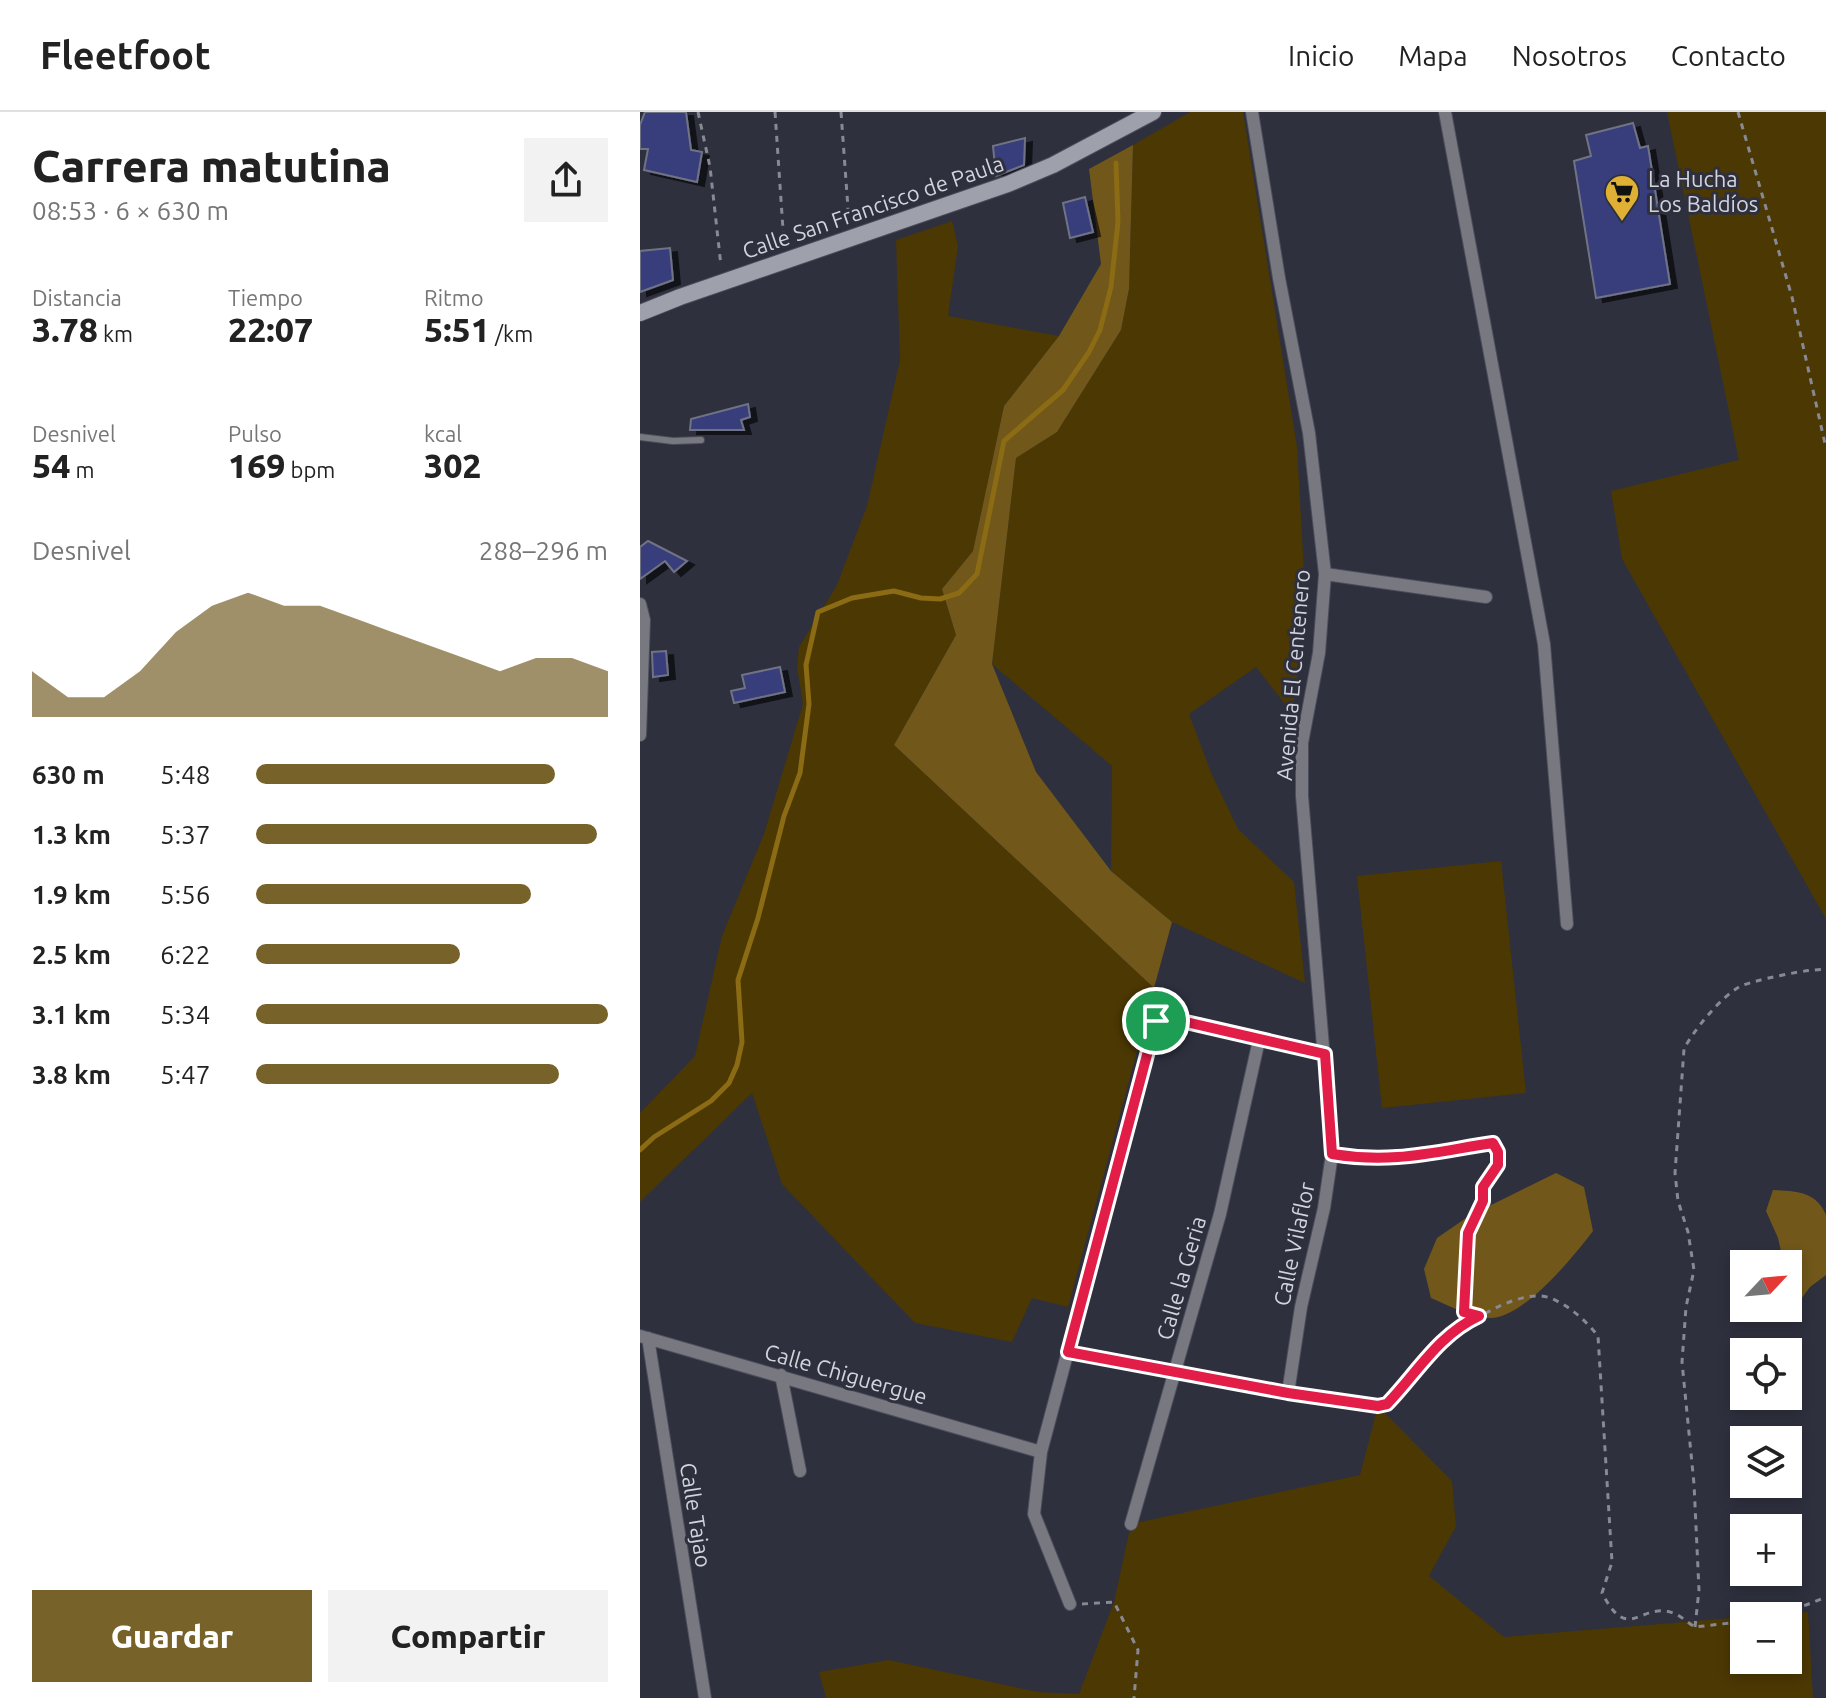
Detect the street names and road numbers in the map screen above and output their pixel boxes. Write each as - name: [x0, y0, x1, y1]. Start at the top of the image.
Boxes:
- street label: Calle San Francisco de Paula: [739, 150, 1007, 263]
- street label: Avenida El Centenero: [1271, 568, 1314, 782]
- street label: Calle Vilaflor: [1268, 1179, 1319, 1308]
- street label: Calle la Geria: [1151, 1213, 1210, 1343]
- street label: Calle Chiguergue: [762, 1338, 930, 1409]
- street label: Calle Tajao: [676, 1461, 717, 1569]

